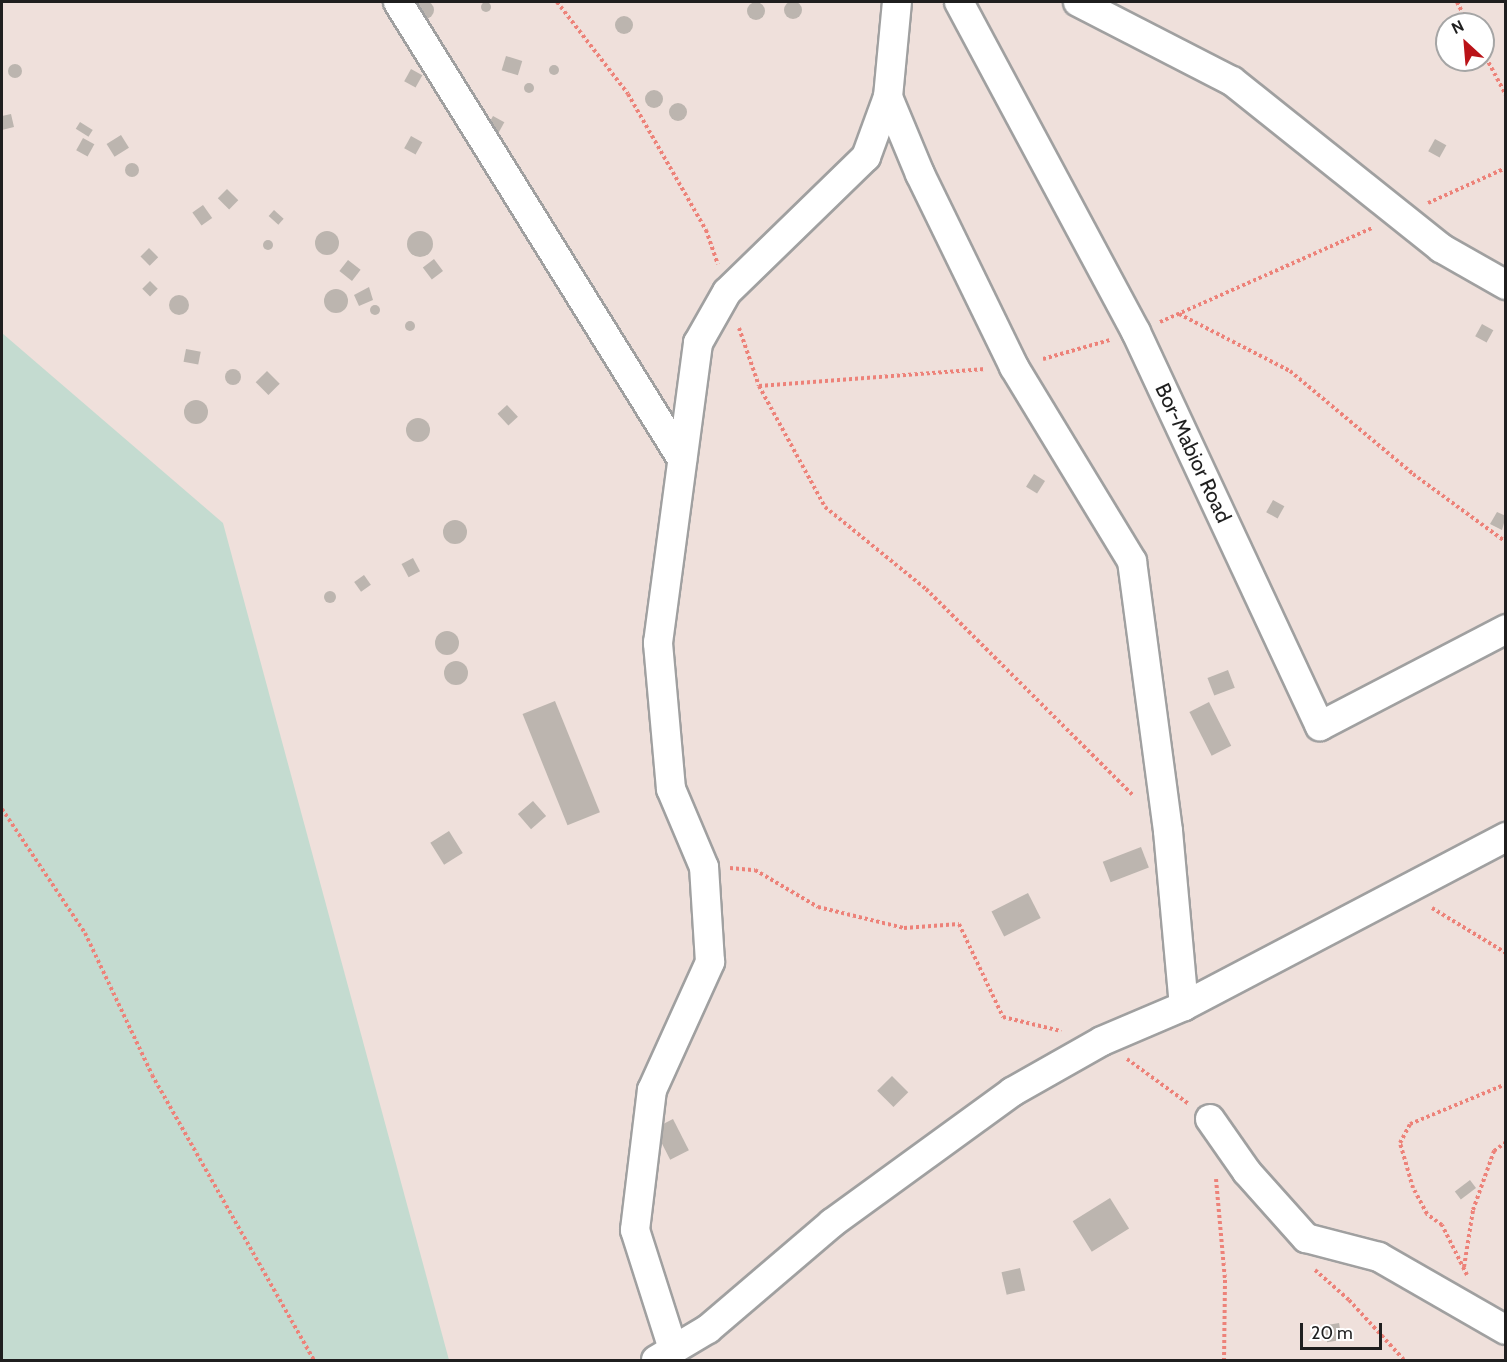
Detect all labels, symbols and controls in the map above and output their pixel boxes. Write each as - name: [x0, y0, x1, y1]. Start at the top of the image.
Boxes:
- north arrow: [1435, 12, 1495, 72]
- text: N: [1449, 16, 1467, 38]
- street label: Bor-Mabior Road: [1150, 379, 1236, 527]
- scale bar: [1303, 1311, 1386, 1349]
- text: 20 m: [1311, 1322, 1353, 1344]

